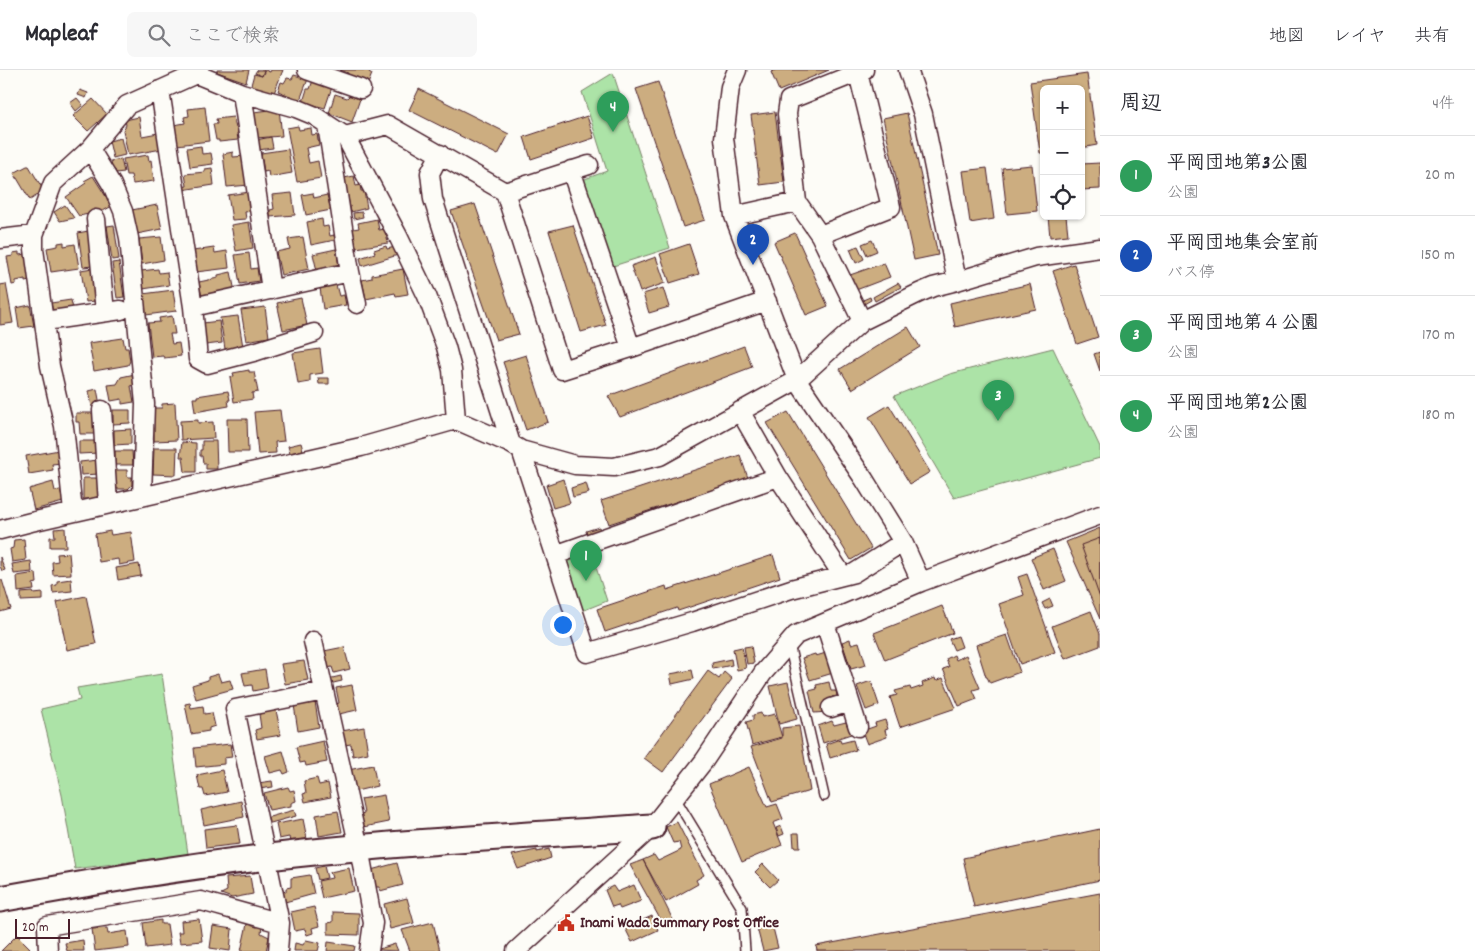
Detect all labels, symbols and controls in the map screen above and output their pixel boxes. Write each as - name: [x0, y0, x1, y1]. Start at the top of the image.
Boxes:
- search box: [127, 12, 477, 57]
- text: Mapleaf: [25, 18, 97, 52]
- icon: search: [145, 21, 173, 49]
- text: ここで検索: [185, 24, 280, 51]
- text: 地図: [1269, 25, 1305, 50]
- text: レイヤ: [1333, 25, 1386, 50]
- text: 共有: [1414, 25, 1450, 50]
- map controls: [1040, 85, 1085, 220]
- button: +: [1040, 85, 1085, 130]
- text: 周辺: [1120, 90, 1162, 120]
- pin: 4: [597, 91, 629, 132]
- text: 4件: [1432, 93, 1455, 116]
- button: −: [1040, 130, 1085, 175]
- text: 平岡団地第3公園: [1167, 151, 1308, 178]
- text: 1: [1134, 164, 1138, 187]
- text: 20 m: [1425, 164, 1455, 187]
- button: locate: [1040, 175, 1085, 220]
- text: 公園: [1167, 182, 1199, 205]
- pin: 2: [737, 224, 769, 265]
- text: 平岡団地集会室前: [1167, 231, 1319, 258]
- text: 2: [1133, 244, 1140, 267]
- text: 150 m: [1421, 244, 1455, 267]
- text: バス停: [1167, 262, 1215, 285]
- text: 平岡団地第４公園: [1167, 311, 1319, 338]
- text: 3: [1132, 324, 1140, 347]
- text: 170 m: [1422, 324, 1455, 347]
- text: 公園: [1167, 342, 1199, 365]
- pin: 3: [982, 380, 1014, 421]
- text: 平岡団地第2公園: [1167, 391, 1308, 418]
- text: 4: [1133, 404, 1139, 427]
- text: 180 m: [1422, 404, 1455, 427]
- text: 公園: [1167, 422, 1199, 445]
- pin: 1: [570, 540, 602, 581]
- your location: [550, 612, 576, 638]
- place label: Inami Wada Summary Post Office: [580, 912, 779, 935]
- public building icon: Inami Wada Summary Post Office: [556, 913, 576, 933]
- scale bar: [15, 916, 70, 939]
- text: 20 m: [22, 918, 49, 938]

